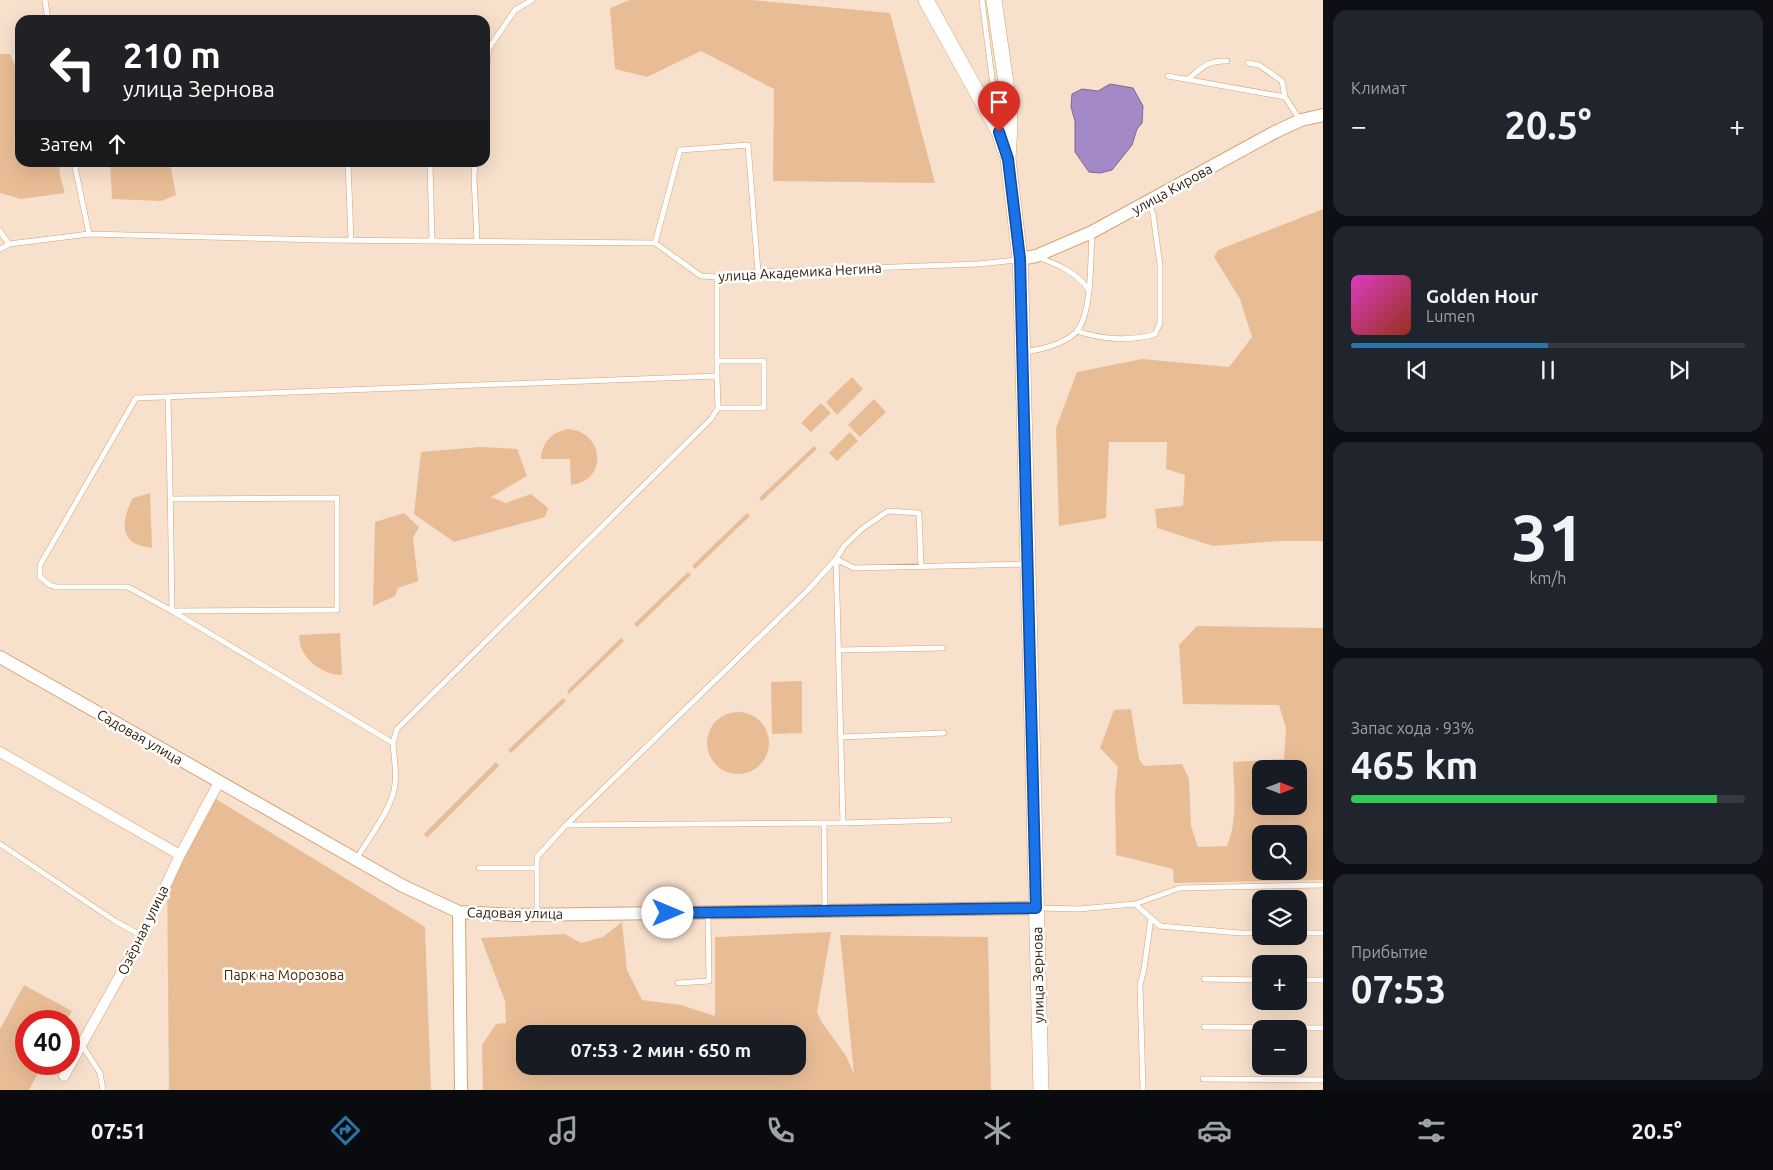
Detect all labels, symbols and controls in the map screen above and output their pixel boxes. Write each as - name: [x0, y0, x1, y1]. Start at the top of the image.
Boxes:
- icon: left: [40, 35, 105, 100]
- text: 210 m: [123, 35, 221, 75]
- text: улица Зернова: [123, 76, 275, 101]
- text: Климат: [1351, 79, 1407, 97]
- pin: [978, 81, 1020, 132]
- icon: arrive: [985, 88, 1013, 116]
- text: 20.5°: [1504, 104, 1592, 146]
- text: −: [1351, 110, 1367, 141]
- text: +: [1729, 110, 1745, 141]
- icon: ahead: [103, 130, 131, 158]
- text: Затем: [40, 133, 93, 155]
- street label: улица Кирова: [1129, 160, 1215, 218]
- street label: улица Академика Негина: [718, 260, 882, 284]
- text: Golden Hour: [1426, 285, 1538, 307]
- text: Lumen: [1426, 307, 1475, 325]
- icon: previous: [1403, 356, 1431, 384]
- icon: pause: [1534, 356, 1562, 384]
- icon: next: [1665, 356, 1693, 384]
- text: 31: [1511, 500, 1585, 573]
- text: km/h: [1530, 569, 1566, 587]
- street label: Садовая улица: [94, 706, 186, 768]
- text: Запас хода · 93%: [1351, 719, 1474, 737]
- text: 465 km: [1351, 744, 1478, 786]
- north arrow: [1252, 760, 1308, 815]
- map controls: [1252, 760, 1307, 1075]
- button: search: [1252, 825, 1307, 880]
- street label: Озёрная улица: [114, 882, 172, 978]
- position arrow: [641, 886, 693, 938]
- button: layers: [1252, 890, 1307, 945]
- street label: Садовая улица: [467, 904, 563, 922]
- street label: улица Зернова: [1029, 927, 1047, 1023]
- text: Прибытие: [1351, 943, 1428, 961]
- button: +: [1252, 955, 1307, 1010]
- park label: Парк на Морозова: [224, 967, 344, 983]
- text: 07:53: [1351, 968, 1446, 1010]
- speed limit sign: 40: [15, 1010, 80, 1075]
- button: −: [1252, 1020, 1307, 1075]
- text: 07:53 · 2 мин · 650 m: [571, 1039, 751, 1061]
- icon: directions: [328, 1113, 363, 1148]
- icon: music: [546, 1113, 581, 1148]
- icon: phone: [763, 1113, 798, 1148]
- icon: climate: [980, 1113, 1015, 1148]
- icon: car: [1197, 1113, 1232, 1148]
- icon: filters: [1414, 1113, 1449, 1148]
- text: 07:51: [91, 1118, 146, 1143]
- text: 20.5°: [1631, 1118, 1682, 1143]

